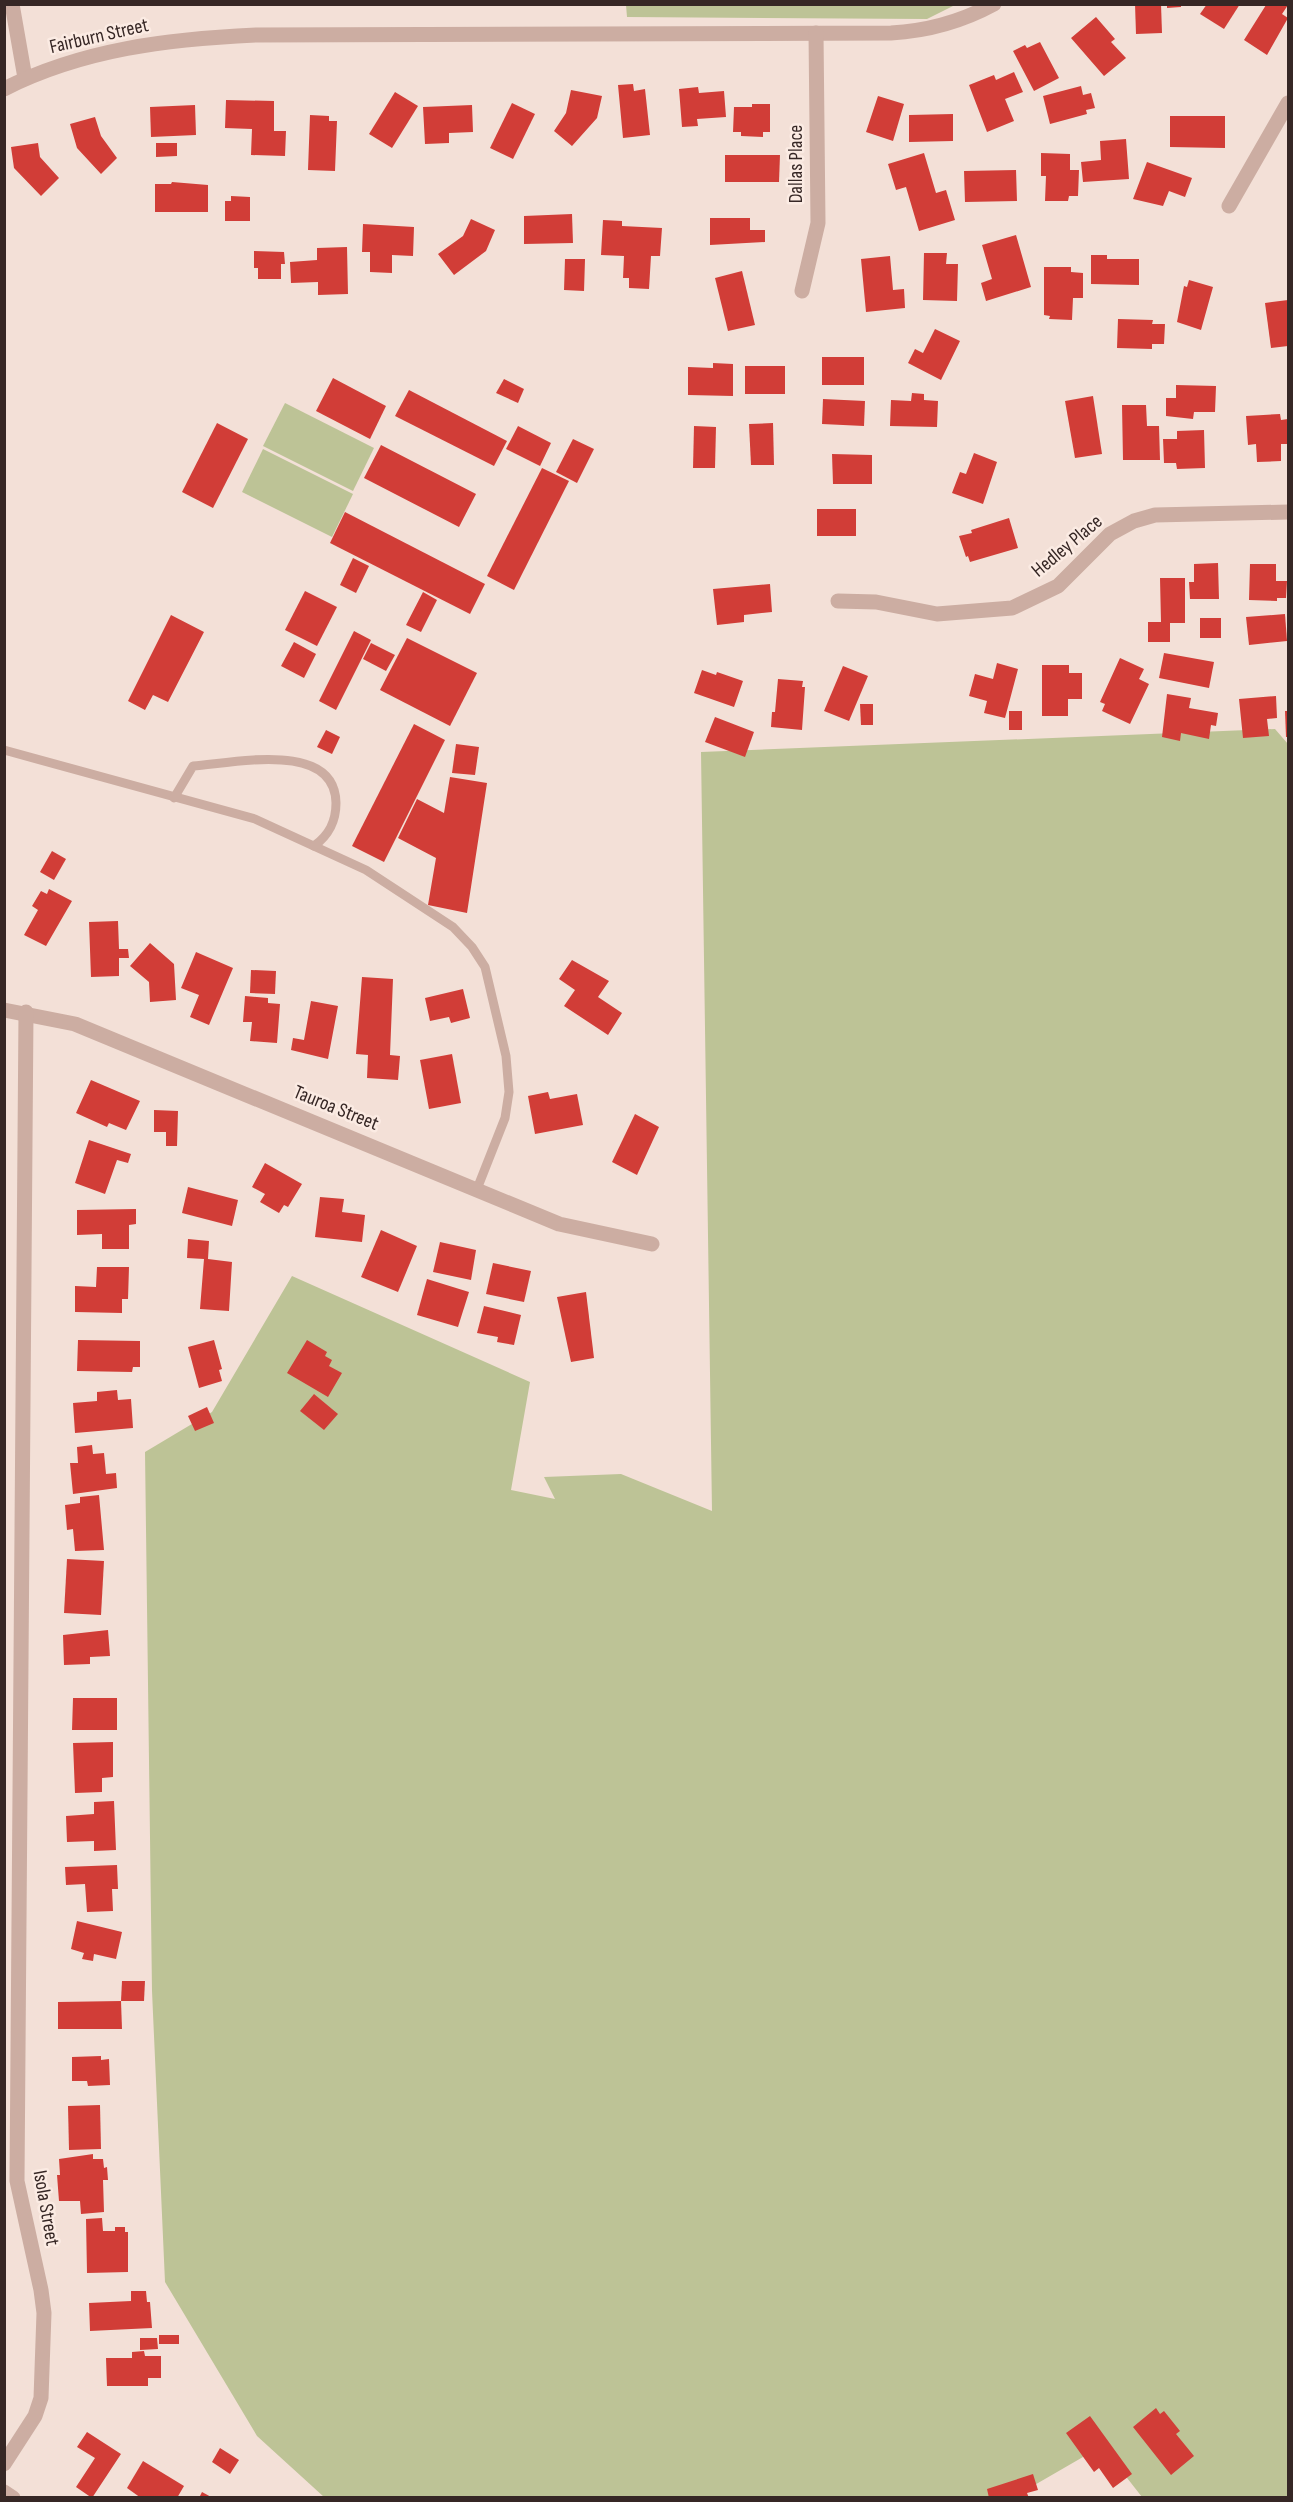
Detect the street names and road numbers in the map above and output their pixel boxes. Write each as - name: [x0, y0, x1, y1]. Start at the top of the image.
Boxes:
- street label: Fairburn Street: [47, 13, 151, 59]
- street label: Dallas Place: [784, 125, 808, 203]
- street label: Hedley Place: [1027, 510, 1107, 582]
- street label: Tauroa Street: [290, 1080, 382, 1136]
- street label: Isola Street: [28, 2168, 64, 2248]

